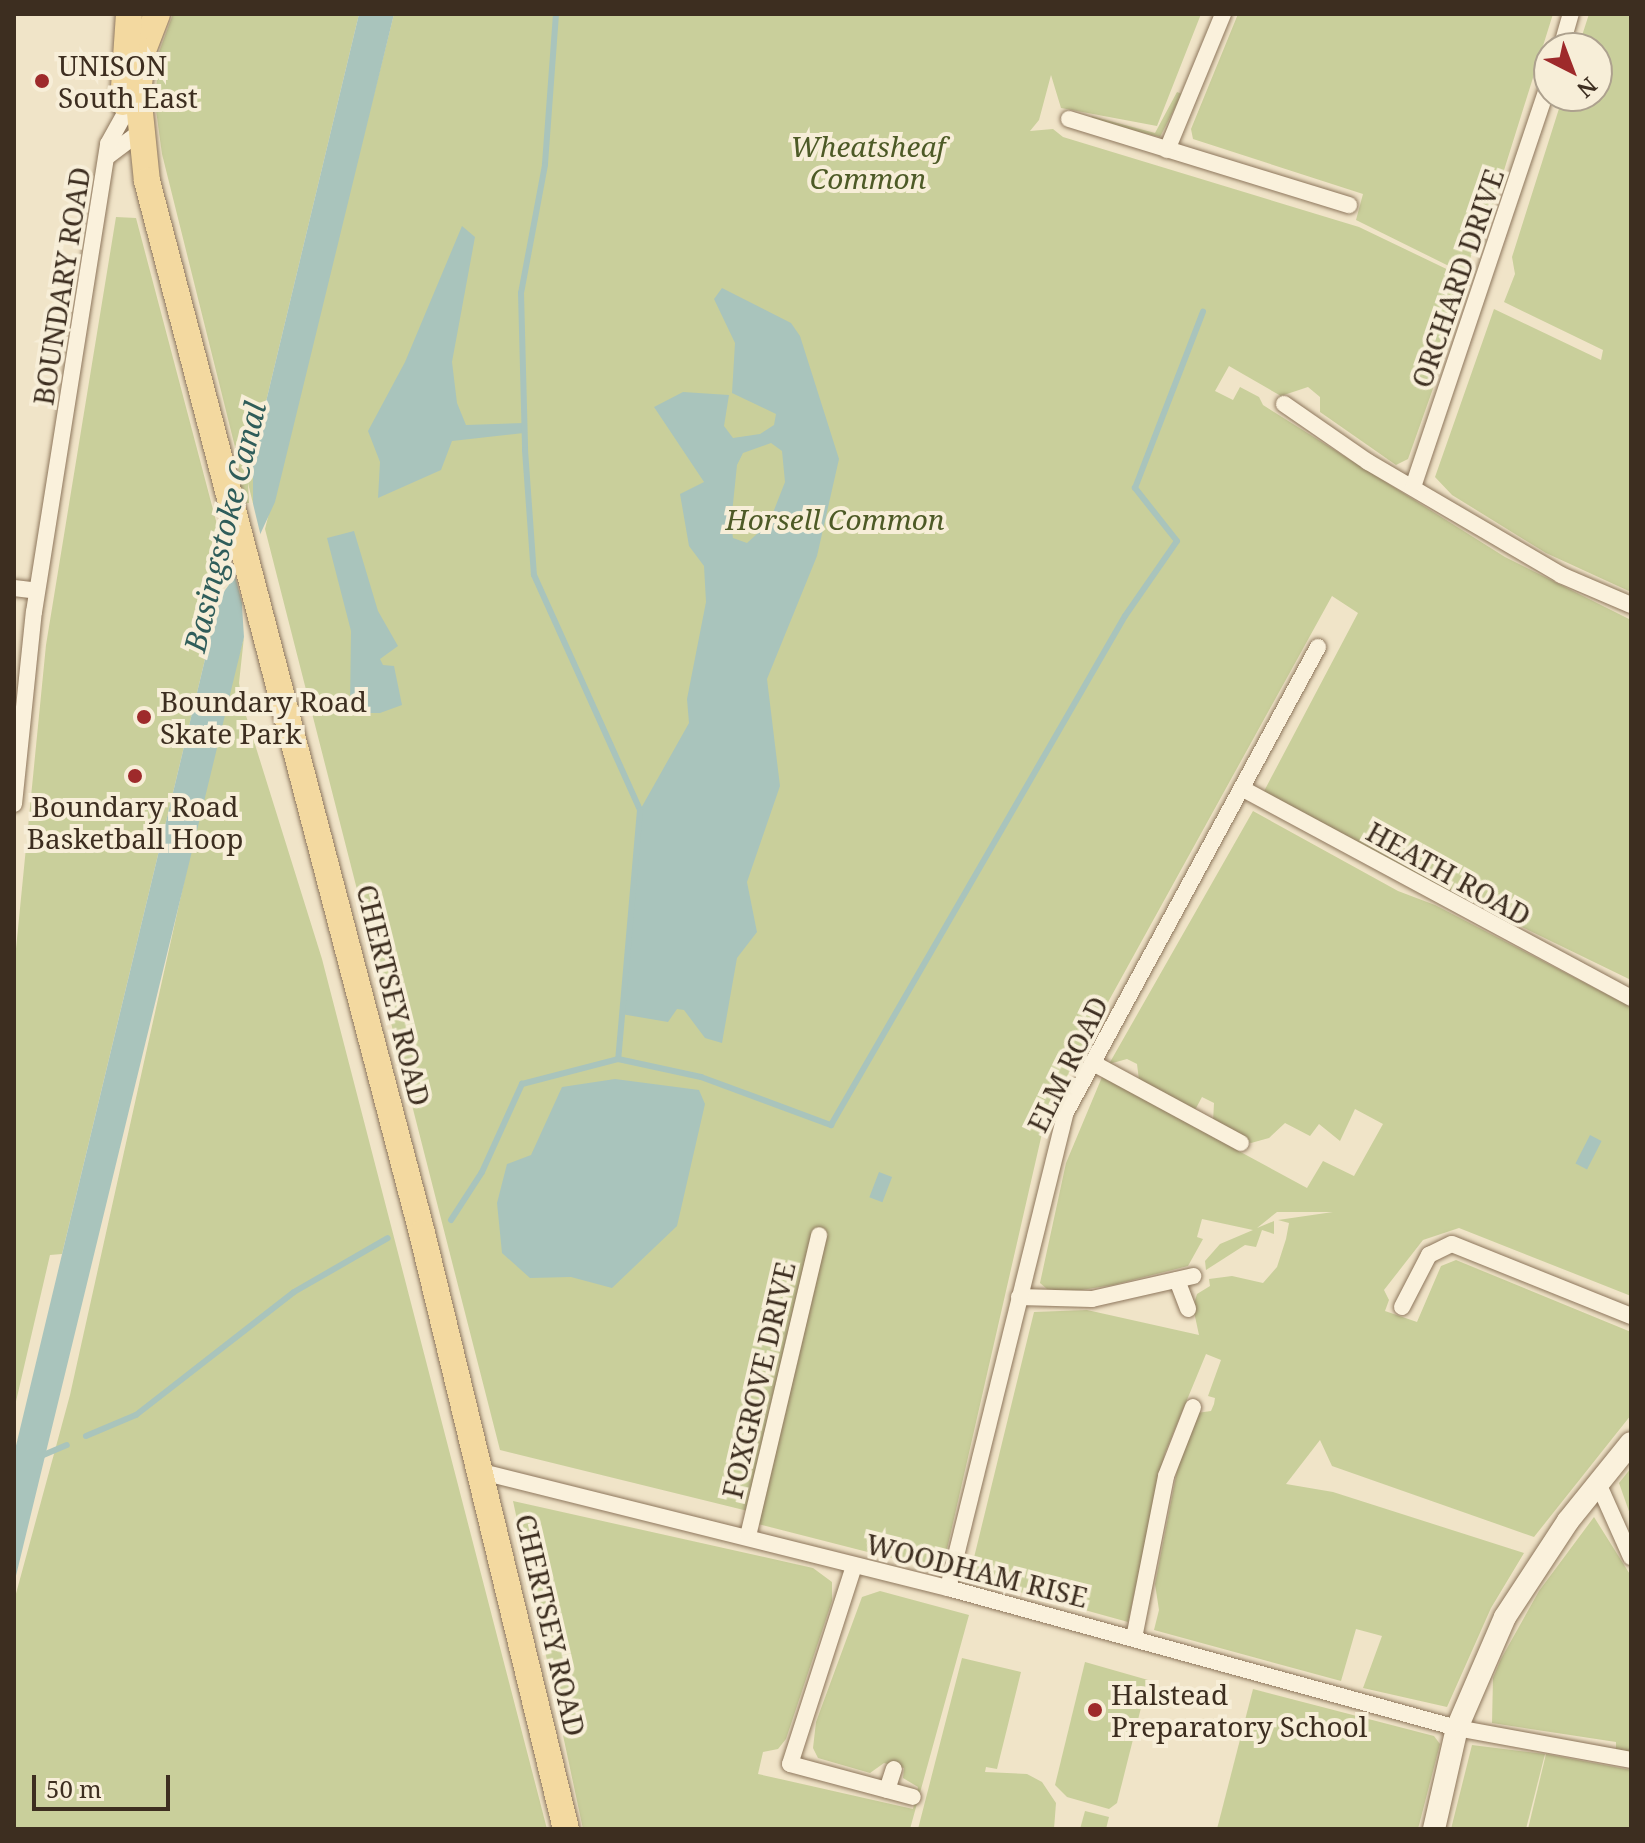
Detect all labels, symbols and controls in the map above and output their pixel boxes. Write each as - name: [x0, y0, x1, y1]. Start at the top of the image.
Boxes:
- north arrow: [1533, 32, 1613, 112]
- place label: UNISON South East: [58, 48, 198, 114]
- text: N: [1571, 71, 1604, 105]
- marker: UNISON South East: [33, 72, 51, 90]
- park label: Wheatsheaf Common: [790, 129, 946, 195]
- street label: ORCHARD DRIVE: [1404, 164, 1510, 392]
- street label: BOUNDARY ROAD: [26, 165, 96, 407]
- water label: Basingstoke Canal: [177, 398, 273, 656]
- park label: Horsell Common: [725, 502, 945, 536]
- place label: Boundary Road Skate Park: [160, 684, 367, 750]
- marker: Boundary Road Skate Park: [135, 708, 153, 726]
- marker: Boundary Road Basketball Hoop: [126, 767, 144, 785]
- place label: Boundary Road Basketball Hoop: [27, 789, 243, 855]
- street label: HEATH ROAD: [1361, 814, 1537, 932]
- street label: CHERTSEY ROAD: [350, 881, 438, 1109]
- street label: ELM ROAD: [1020, 991, 1114, 1137]
- street label: FOXGROVE DRIVE: [714, 1258, 802, 1502]
- street label: CHERTSEY ROAD: [509, 1511, 593, 1739]
- street label: WOODHAM RISE: [863, 1526, 1091, 1614]
- place label: Halstead Preparatory School: [1111, 1677, 1368, 1743]
- marker: Halstead Preparatory School: [1086, 1701, 1104, 1719]
- scale bar: [36, 1759, 174, 1809]
- text: 50 m: [46, 1772, 102, 1805]

